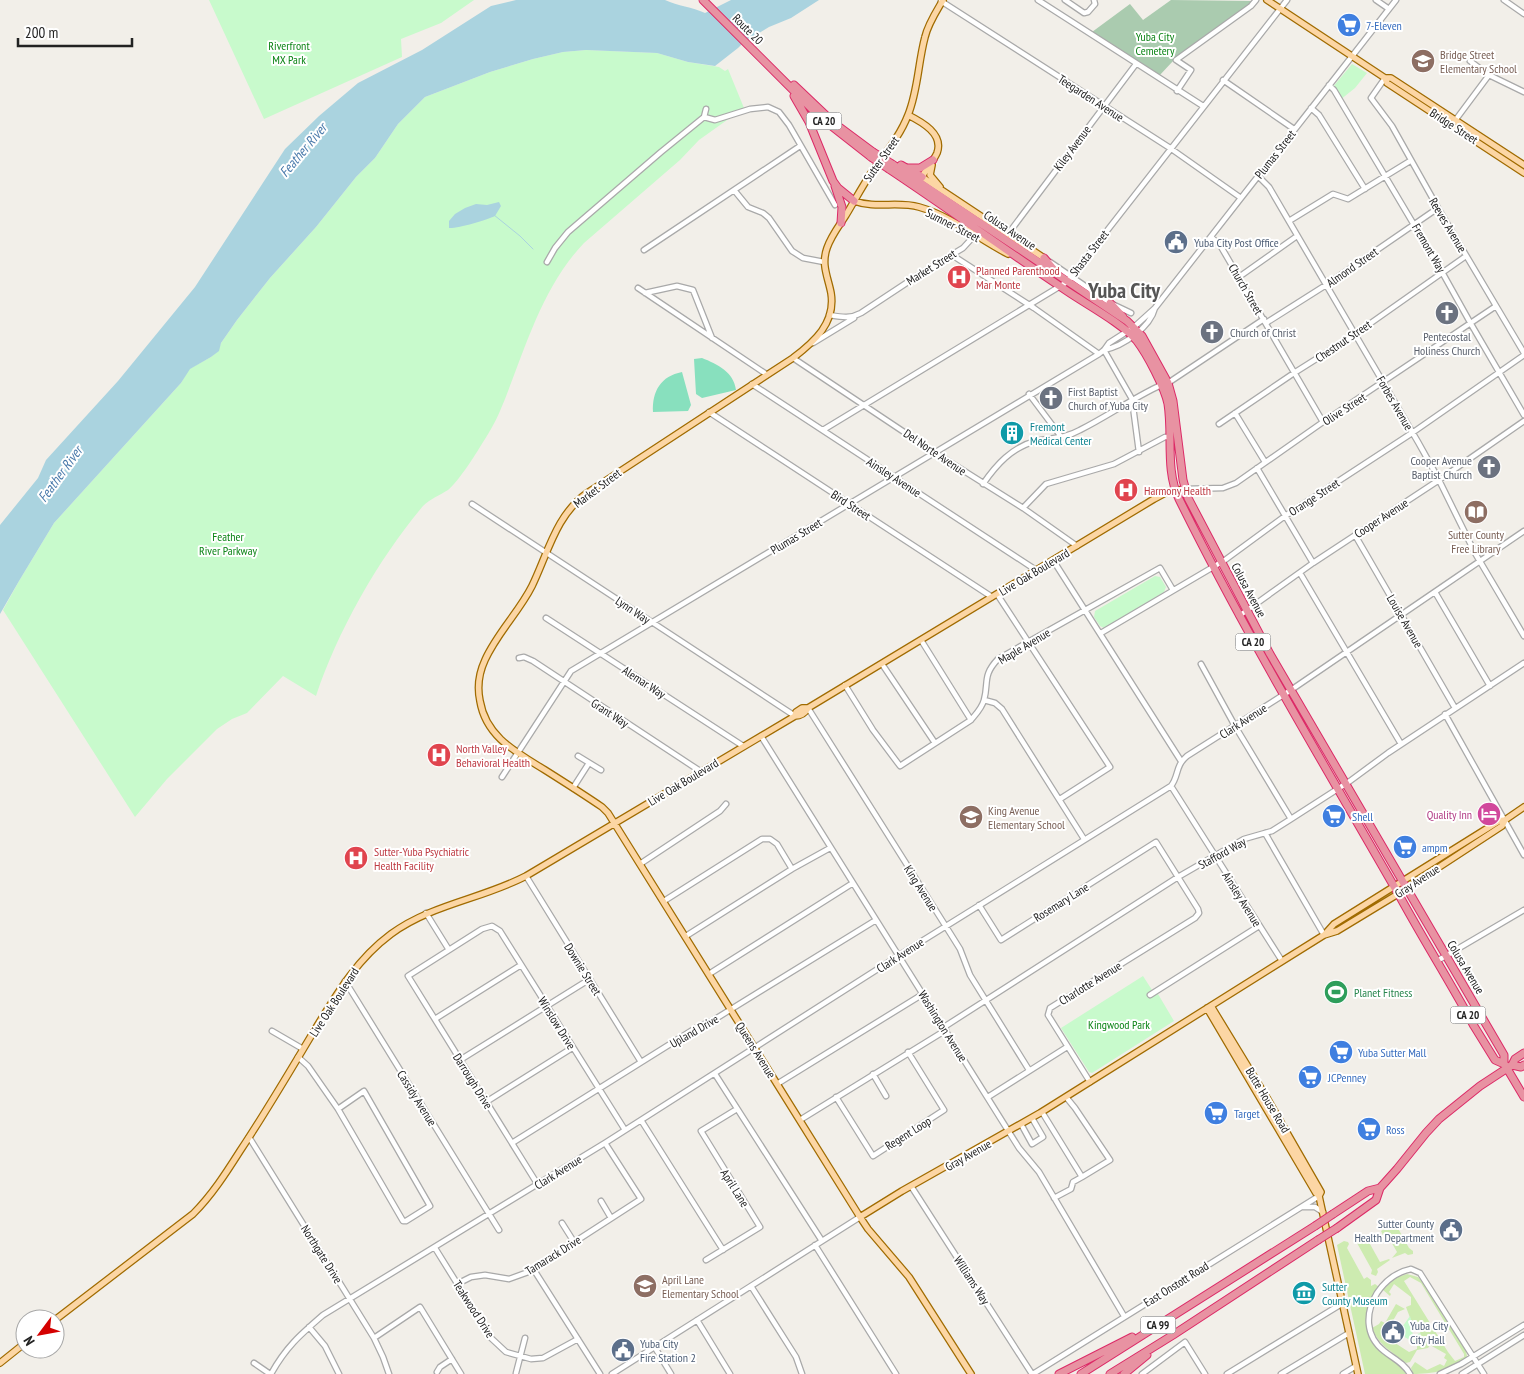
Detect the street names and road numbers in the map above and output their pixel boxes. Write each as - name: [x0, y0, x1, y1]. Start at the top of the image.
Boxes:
- street label: Route 20: [730, 11, 766, 47]
- street label: Teegarden Avenue: [1055, 71, 1127, 125]
- street label: Bridge Street: [1427, 105, 1481, 147]
- road number: CA 20: [806, 112, 842, 130]
- street label: Kiley Avenue: [1050, 122, 1094, 174]
- street label: Plumas Street: [1251, 126, 1299, 181]
- street label: Sutter Street: [860, 133, 903, 185]
- street label: Reeves Avenue: [1426, 195, 1470, 255]
- street label: Sumner Street: [923, 205, 983, 245]
- street label: Colusa Avenue: [981, 207, 1039, 253]
- street label: Fremont Way: [1409, 221, 1449, 276]
- street label: Shasta Street: [1066, 226, 1112, 279]
- street label: Almond Street: [1323, 243, 1381, 290]
- street label: Market Street: [903, 245, 959, 288]
- street label: Church Street: [1225, 261, 1267, 318]
- street label: Chestnut Street: [1312, 316, 1374, 365]
- street label: Forbes Avenue: [1373, 373, 1417, 433]
- street label: Olive Street: [1319, 389, 1369, 429]
- street label: Del Norte Avenue: [901, 425, 969, 479]
- street label: Ainsley Avenue: [864, 454, 924, 500]
- street label: Market Street: [570, 465, 624, 511]
- street label: Orange Street: [1286, 475, 1343, 519]
- street label: Bird Street: [828, 487, 874, 524]
- street label: Cooper Avenue: [1351, 495, 1411, 541]
- street label: Plumas Street: [768, 514, 825, 557]
- street label: Live Oak Boulevard: [996, 545, 1072, 599]
- street label: Colusa Avenue: [1228, 560, 1270, 620]
- street label: Louise Avenue: [1384, 592, 1426, 650]
- street label: Lynn Way: [613, 593, 654, 627]
- street label: Maple Avenue: [995, 625, 1053, 667]
- road number: CA 20: [1236, 634, 1270, 650]
- street label: Alemar Way: [620, 662, 669, 702]
- street label: Grant Way: [588, 695, 632, 731]
- street label: Clark Avenue: [1217, 700, 1269, 742]
- street label: Live Oak Boulevard: [645, 755, 721, 809]
- street label: Stafford Way: [1195, 834, 1249, 872]
- street label: Gray Avenue: [1392, 861, 1442, 901]
- street label: King Avenue: [901, 862, 941, 914]
- street label: Ainsley Avenue: [1219, 869, 1265, 929]
- street label: Rosemary Lane: [1031, 879, 1091, 925]
- street label: Clark Avenue: [874, 934, 926, 976]
- street label: Colusa Avenue: [1444, 938, 1488, 997]
- street label: Downie Street: [561, 940, 605, 998]
- street label: Charlotte Avenue: [1056, 958, 1124, 1008]
- street label: Live Oak Boulevard: [306, 965, 362, 1039]
- street label: Washington Avenue: [915, 988, 971, 1064]
- street label: Winslow Drive: [535, 994, 579, 1052]
- road number: CA 20: [1450, 1006, 1486, 1024]
- street label: Upland Drive: [667, 1011, 721, 1051]
- street label: Queens Avenue: [733, 1019, 779, 1081]
- street label: Darrough Drive: [450, 1050, 496, 1112]
- street label: Butte House Road: [1243, 1065, 1293, 1135]
- street label: Cassidy Avenue: [394, 1067, 440, 1129]
- street label: Regent Loop: [882, 1113, 934, 1153]
- street label: Gray Avenue: [942, 1136, 994, 1174]
- street label: Clark Avenue: [531, 1151, 585, 1192]
- street label: April Lane: [718, 1166, 753, 1210]
- street label: Northgate Drive: [298, 1222, 346, 1286]
- street label: Tamarack Drive: [522, 1232, 584, 1278]
- street label: Williams Way: [951, 1253, 993, 1307]
- street label: East Onstott Road: [1141, 1258, 1211, 1310]
- street label: Teakwood Drive: [450, 1277, 498, 1341]
- road number: CA 99: [1140, 1316, 1176, 1334]

